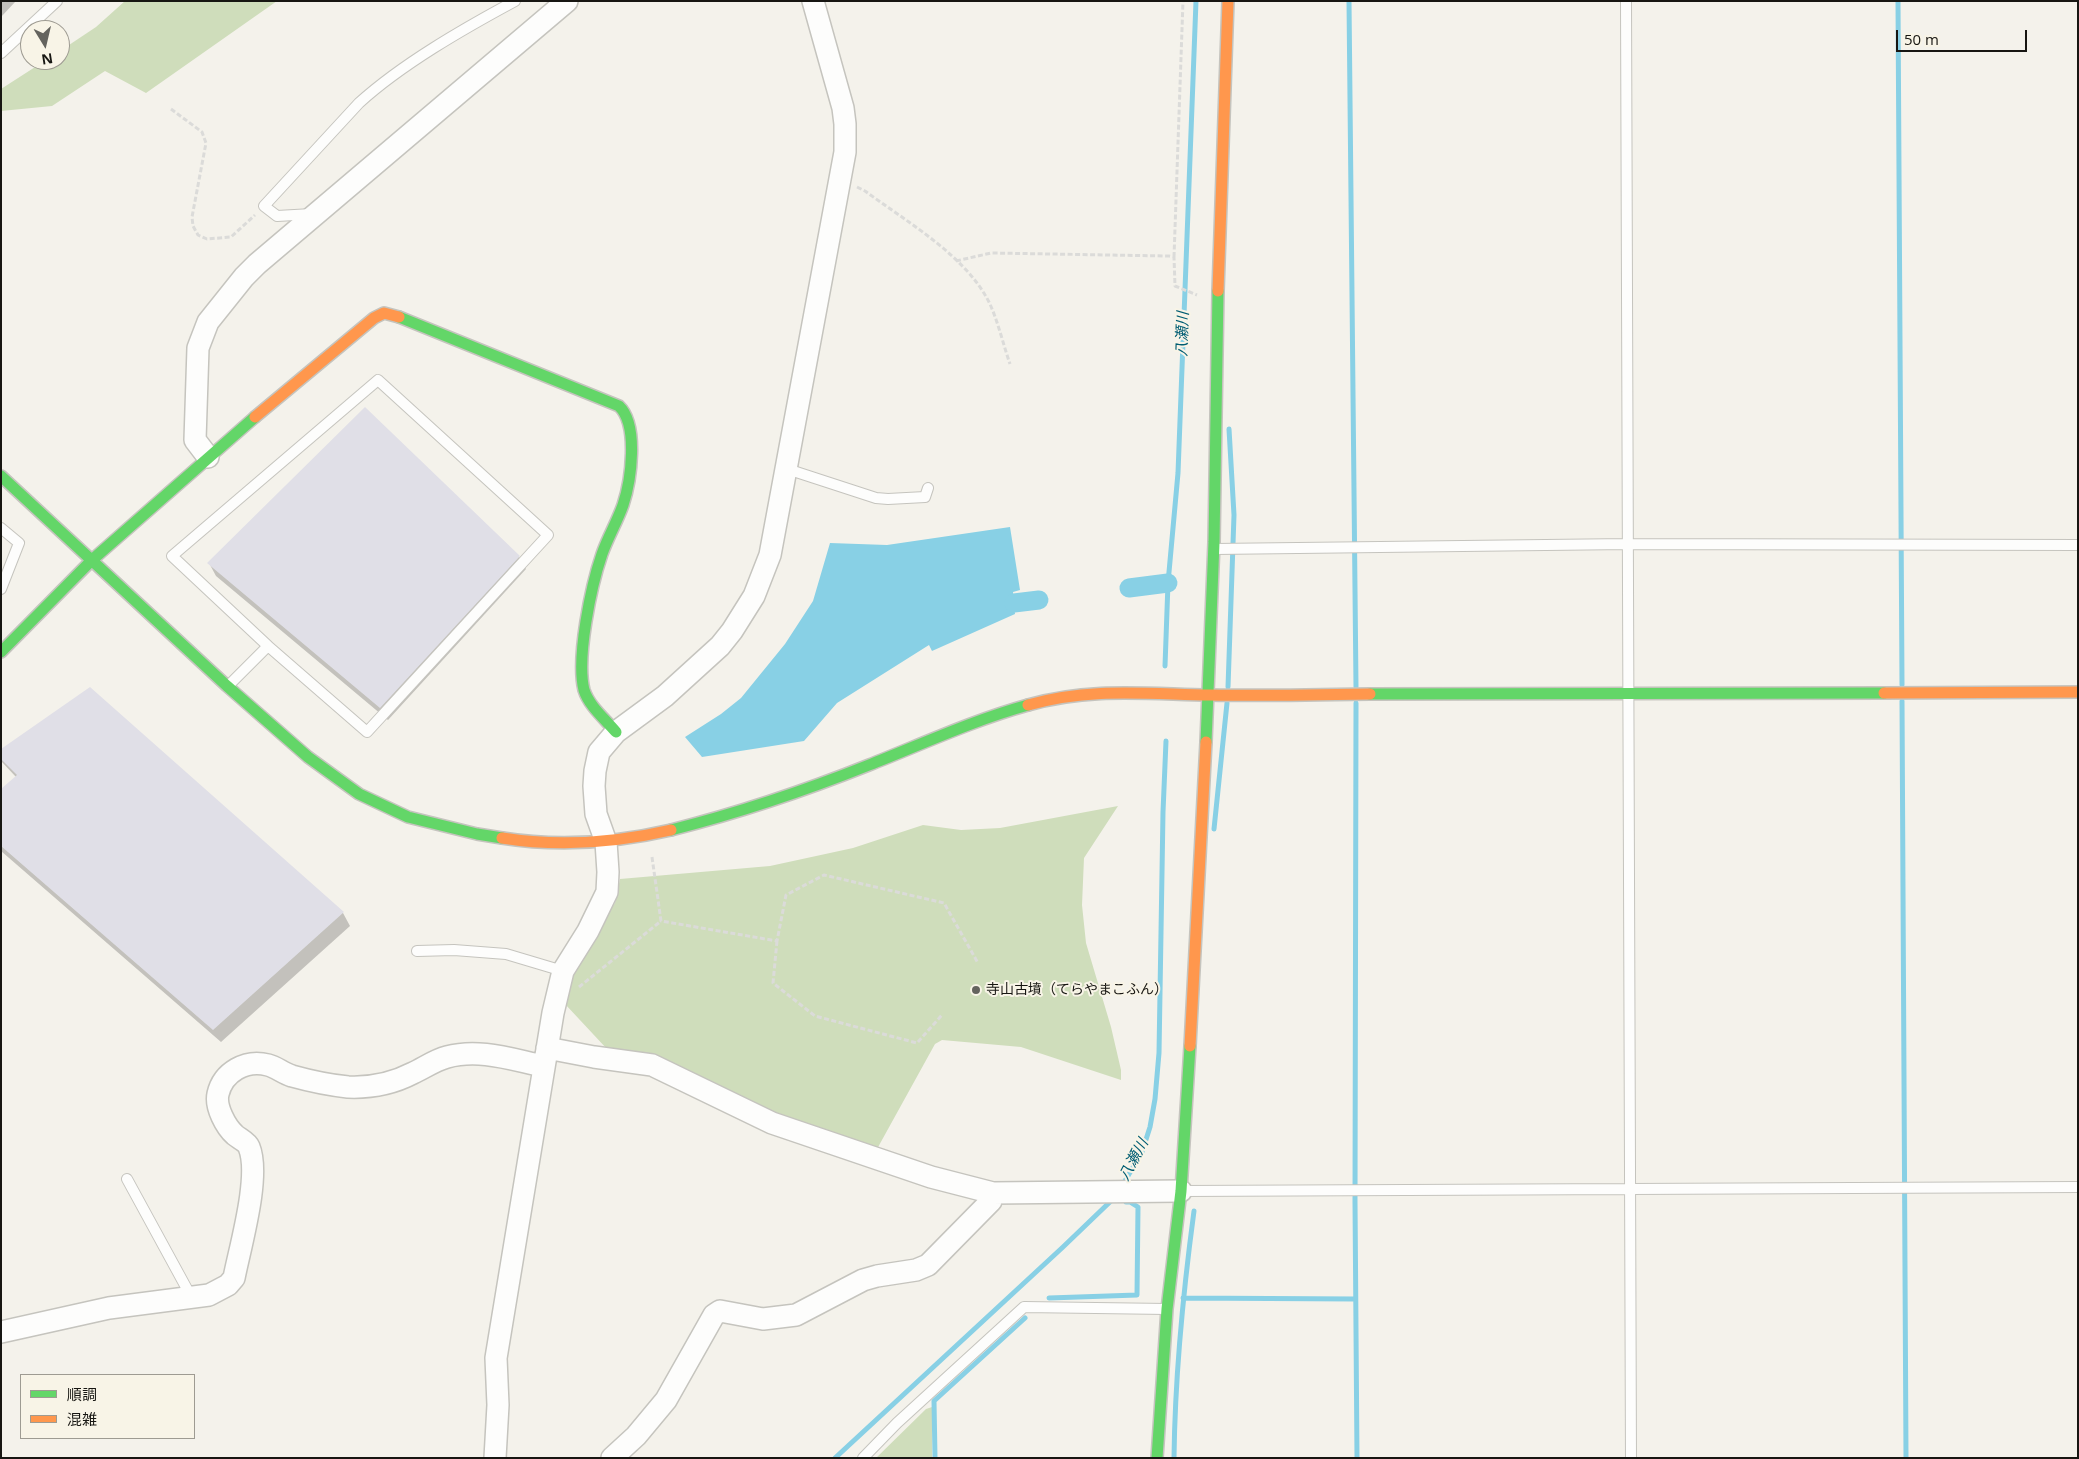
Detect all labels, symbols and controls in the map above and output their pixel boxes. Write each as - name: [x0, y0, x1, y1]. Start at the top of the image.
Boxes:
- north arrow: [20, 20, 70, 70]
- scale bar: [1899, 20, 2030, 52]
- text: 50 m: [1904, 29, 1939, 49]
- text: N: [40, 49, 54, 70]
- water label: 八瀬川: [1173, 311, 1193, 357]
- place label: 寺山古墳（てらやまこふん）: [986, 982, 1168, 998]
- marker: 寺山古墳（てらやまこふん）: [970, 984, 982, 996]
- water label: 八瀬川: [1115, 1136, 1153, 1184]
- legend: [20, 1374, 195, 1439]
- text: 順調: [67, 1384, 97, 1404]
- text: 混雑: [67, 1409, 97, 1429]

